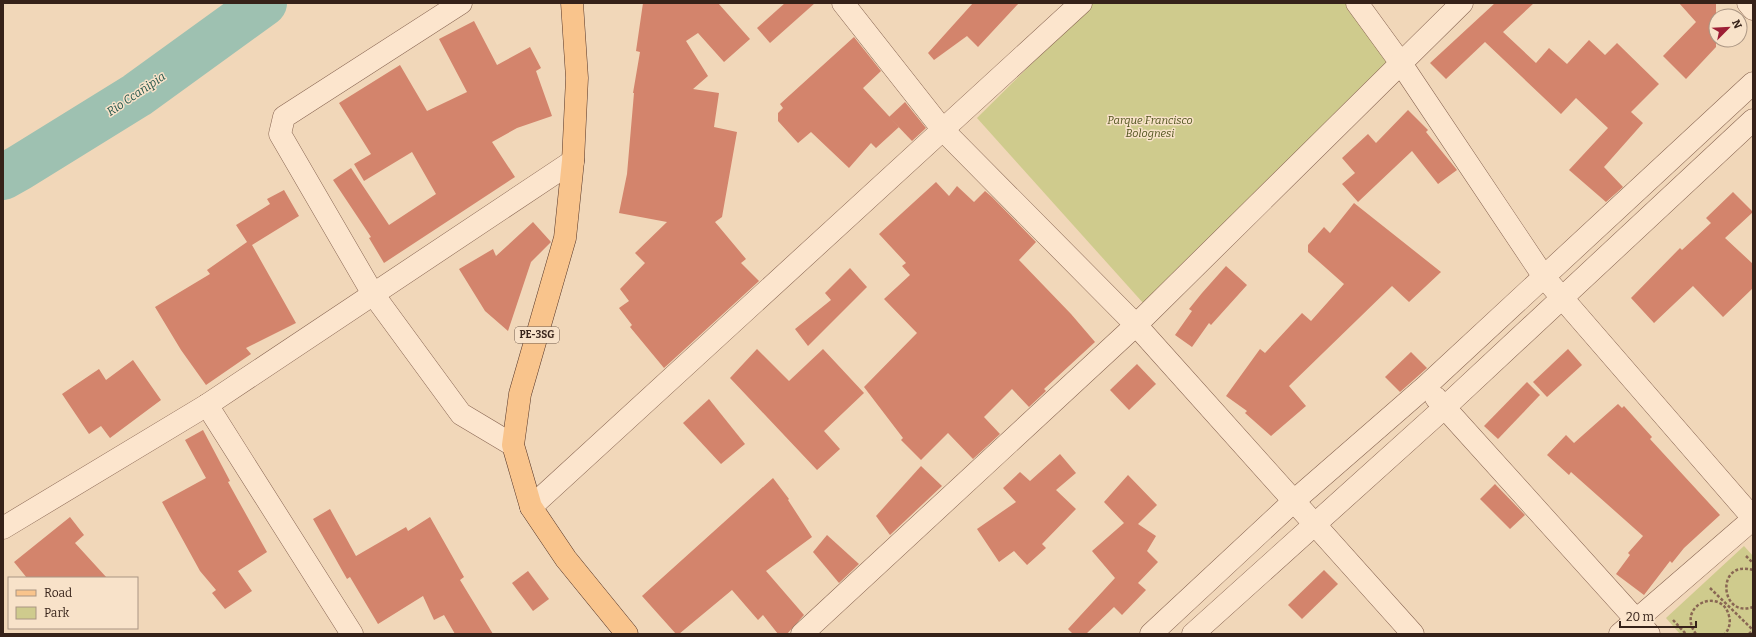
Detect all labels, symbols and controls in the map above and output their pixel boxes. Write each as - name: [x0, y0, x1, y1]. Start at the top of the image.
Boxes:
- north arrow: [1708, 8, 1748, 48]
- text: N: [1729, 18, 1745, 31]
- water label: Rio Ccañipia: [104, 69, 168, 119]
- park label: Parque Francisco Bolognesi: [1107, 114, 1193, 140]
- road number: PE-3SG: [515, 327, 559, 343]
- legend: [8, 577, 138, 629]
- text: Road: [44, 586, 72, 600]
- scale bar: [1620, 603, 1696, 629]
- text: Park: [44, 606, 70, 620]
- text: 20 m: [1626, 610, 1655, 624]

